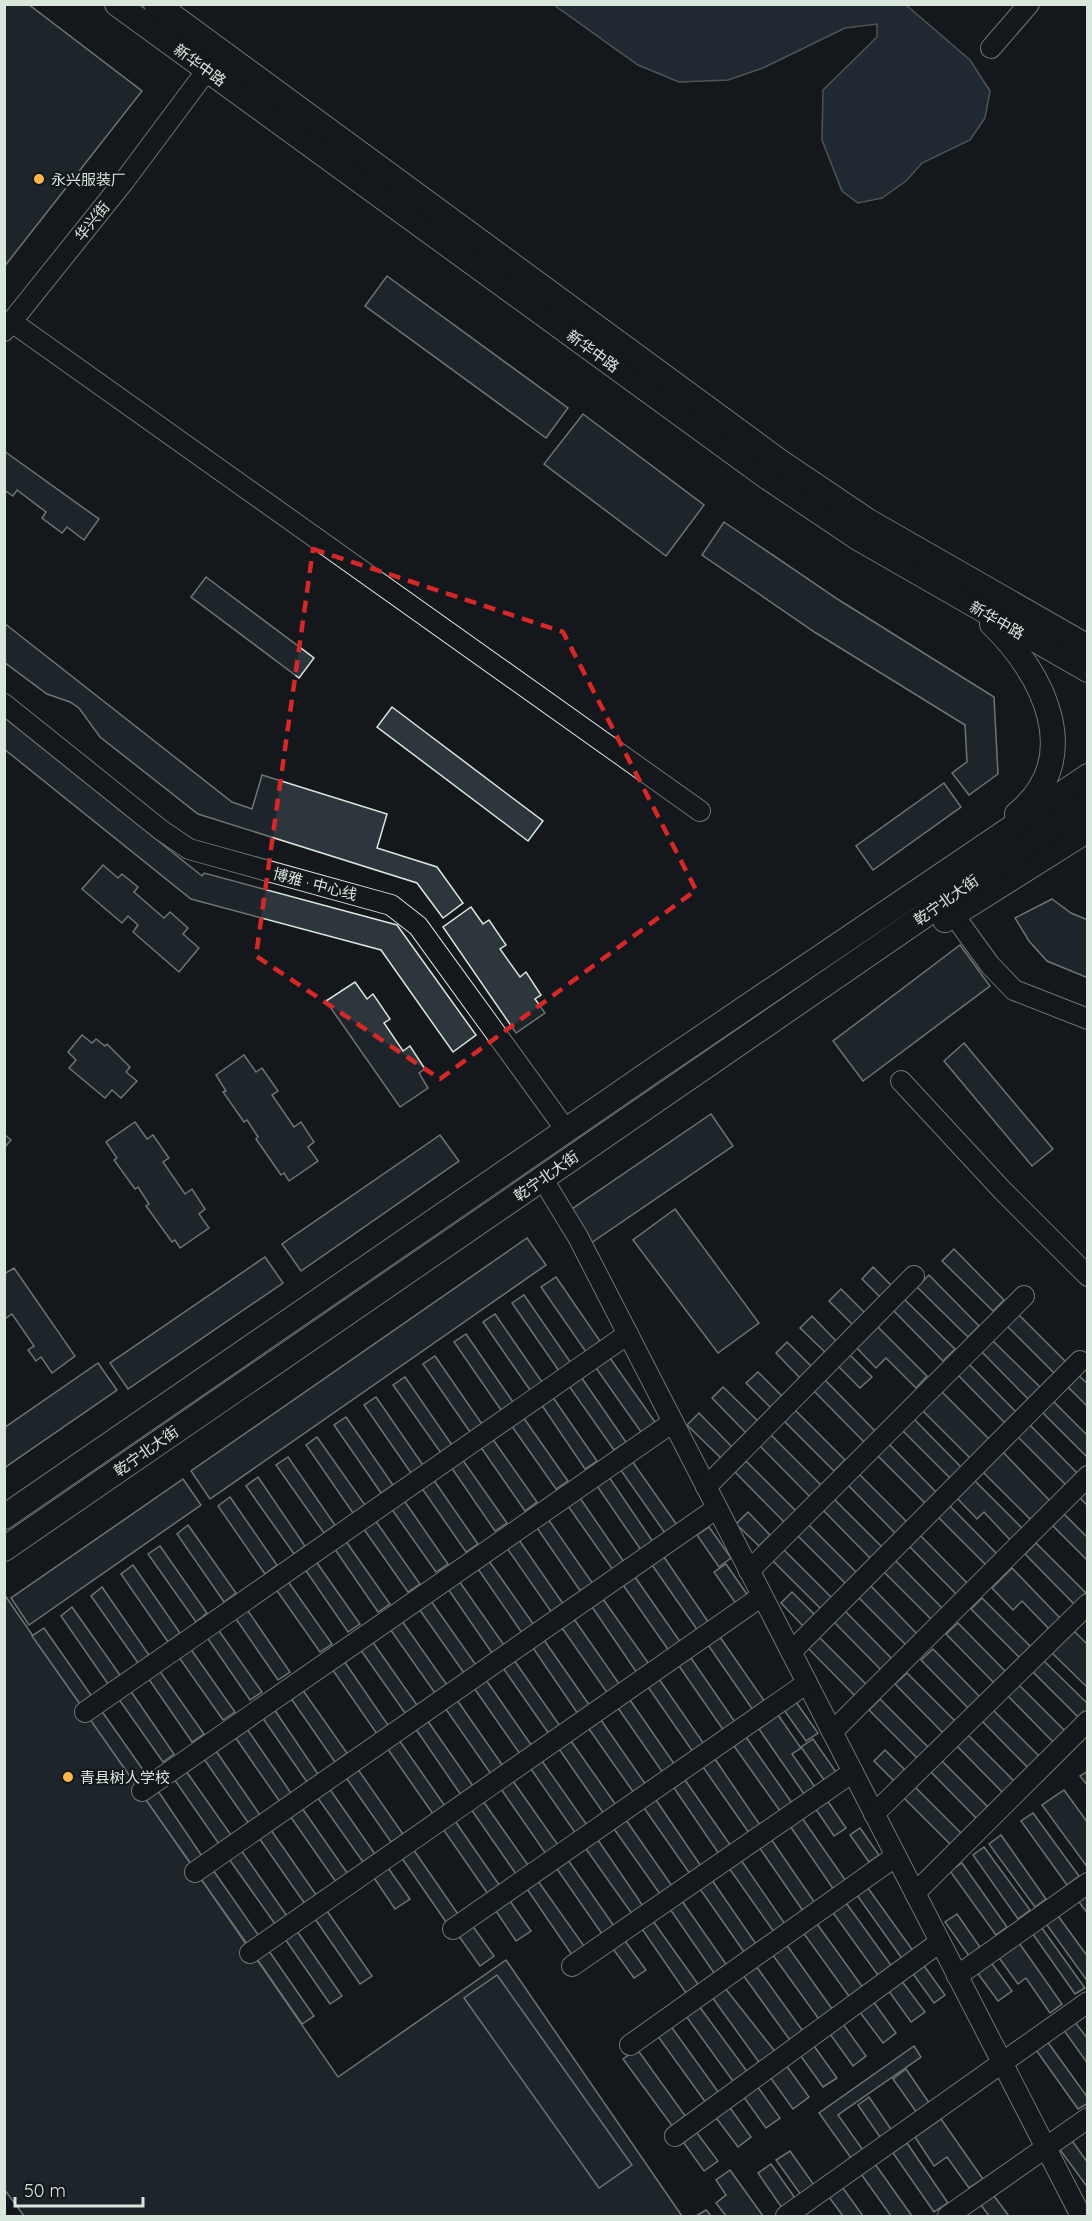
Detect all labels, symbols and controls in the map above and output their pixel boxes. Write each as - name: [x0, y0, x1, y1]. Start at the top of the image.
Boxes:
- street label: 新华中路: [170, 40, 230, 90]
- place label: 永兴服装厂: [51, 170, 126, 189]
- marker: 永兴服装厂: [32, 172, 46, 186]
- street label: 华兴街: [70, 198, 114, 244]
- street label: 新华中路: [563, 326, 623, 376]
- street label: 新华中路: [966, 597, 1028, 643]
- street label: 博雅 · 中心线: [271, 864, 359, 904]
- street label: 乾宁北大街: [910, 871, 982, 929]
- street label: 乾宁北大街: [510, 1147, 582, 1205]
- street label: 乾宁北大街: [110, 1422, 182, 1480]
- place label: 青县树人学校: [80, 1768, 170, 1787]
- marker: 青县树人学校: [61, 1770, 75, 1784]
- scale bar: [15, 2170, 142, 2208]
- text: 50 m: [24, 2179, 66, 2202]

